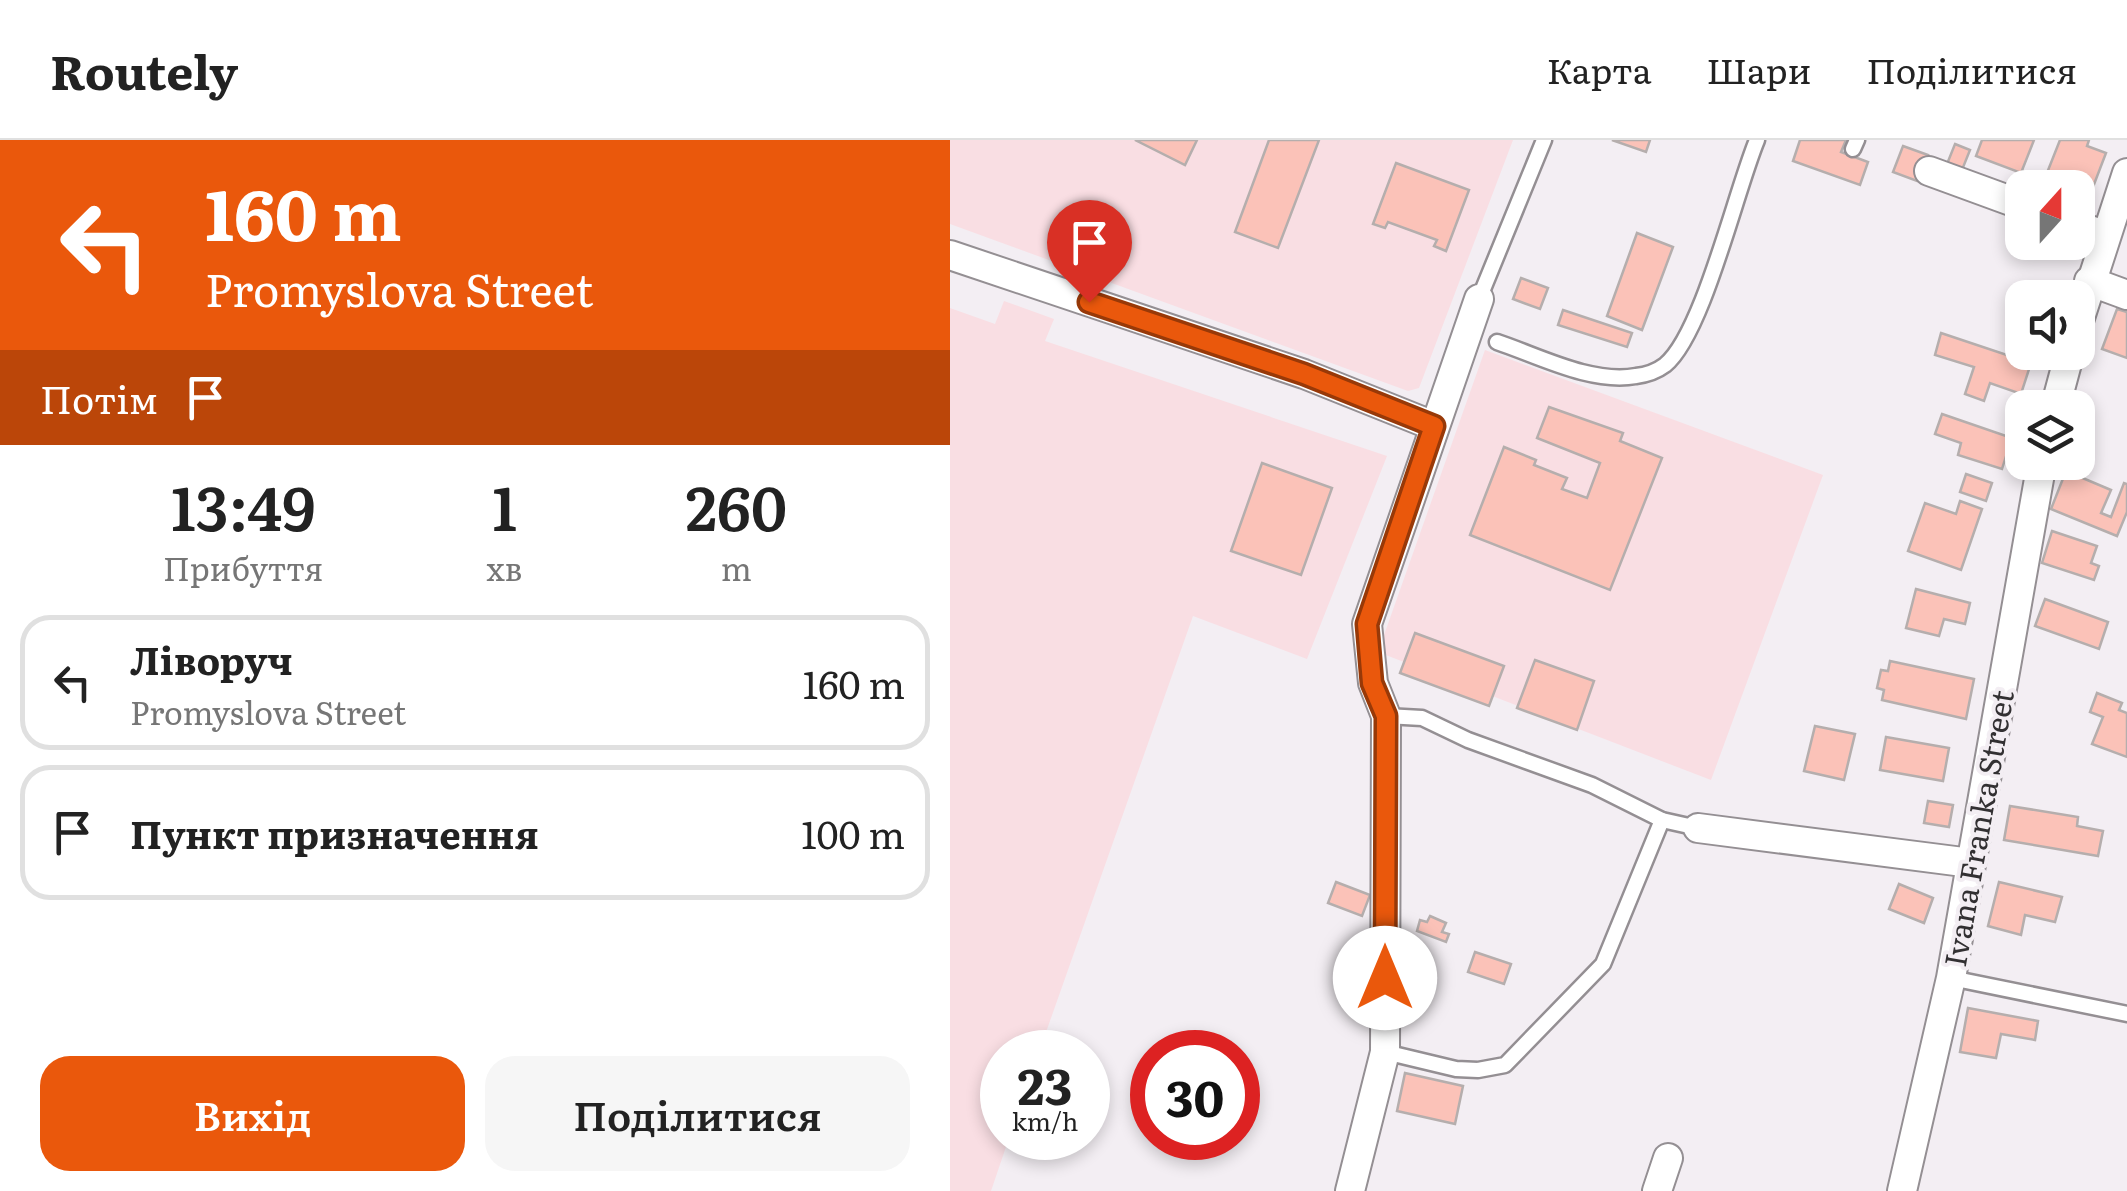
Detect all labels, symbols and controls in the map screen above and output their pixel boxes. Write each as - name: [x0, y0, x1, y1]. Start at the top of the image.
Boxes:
- text: Routely: [50, 34, 238, 105]
- text: Карта: [1547, 43, 1652, 95]
- text: Шари: [1707, 43, 1811, 95]
- text: Поділитися: [1866, 43, 2077, 95]
- text: 160 m: [205, 159, 402, 263]
- north arrow: [2005, 170, 2095, 260]
- map controls: [2005, 170, 2095, 480]
- icon: left: [40, 180, 170, 310]
- pin: [1047, 200, 1132, 303]
- icon: arrive: [1062, 215, 1117, 270]
- text: Promyslova Street: [205, 254, 593, 321]
- button: sound: [2005, 280, 2095, 370]
- text: Потім: [40, 369, 158, 426]
- icon: arrive: [178, 370, 233, 425]
- button: layers: [2005, 390, 2095, 480]
- text: 13:49: [171, 460, 316, 549]
- text: 1: [492, 460, 517, 549]
- text: 260: [686, 460, 787, 549]
- text: Прибуття: [163, 543, 323, 591]
- text: хв: [486, 543, 523, 591]
- text: m: [721, 543, 752, 591]
- text: Ліворуч: [130, 630, 293, 687]
- text: 160 m: [803, 654, 905, 711]
- icon: left: [45, 655, 100, 710]
- street label: Ivana Franka Street: [1931, 686, 2023, 970]
- text: Promyslova Street: [130, 687, 406, 735]
- text: Пункт призначення: [130, 804, 539, 861]
- text: 100 m: [801, 804, 905, 861]
- icon: arrive: [45, 805, 100, 860]
- position arrow: [1333, 926, 1437, 1030]
- speed limit sign: 30: [1130, 1030, 1260, 1160]
- text: 23: [1018, 1046, 1072, 1120]
- button: Вихід: [40, 1056, 465, 1171]
- button: Поділитися: [485, 1056, 910, 1171]
- text: km/h: [1012, 1102, 1078, 1139]

